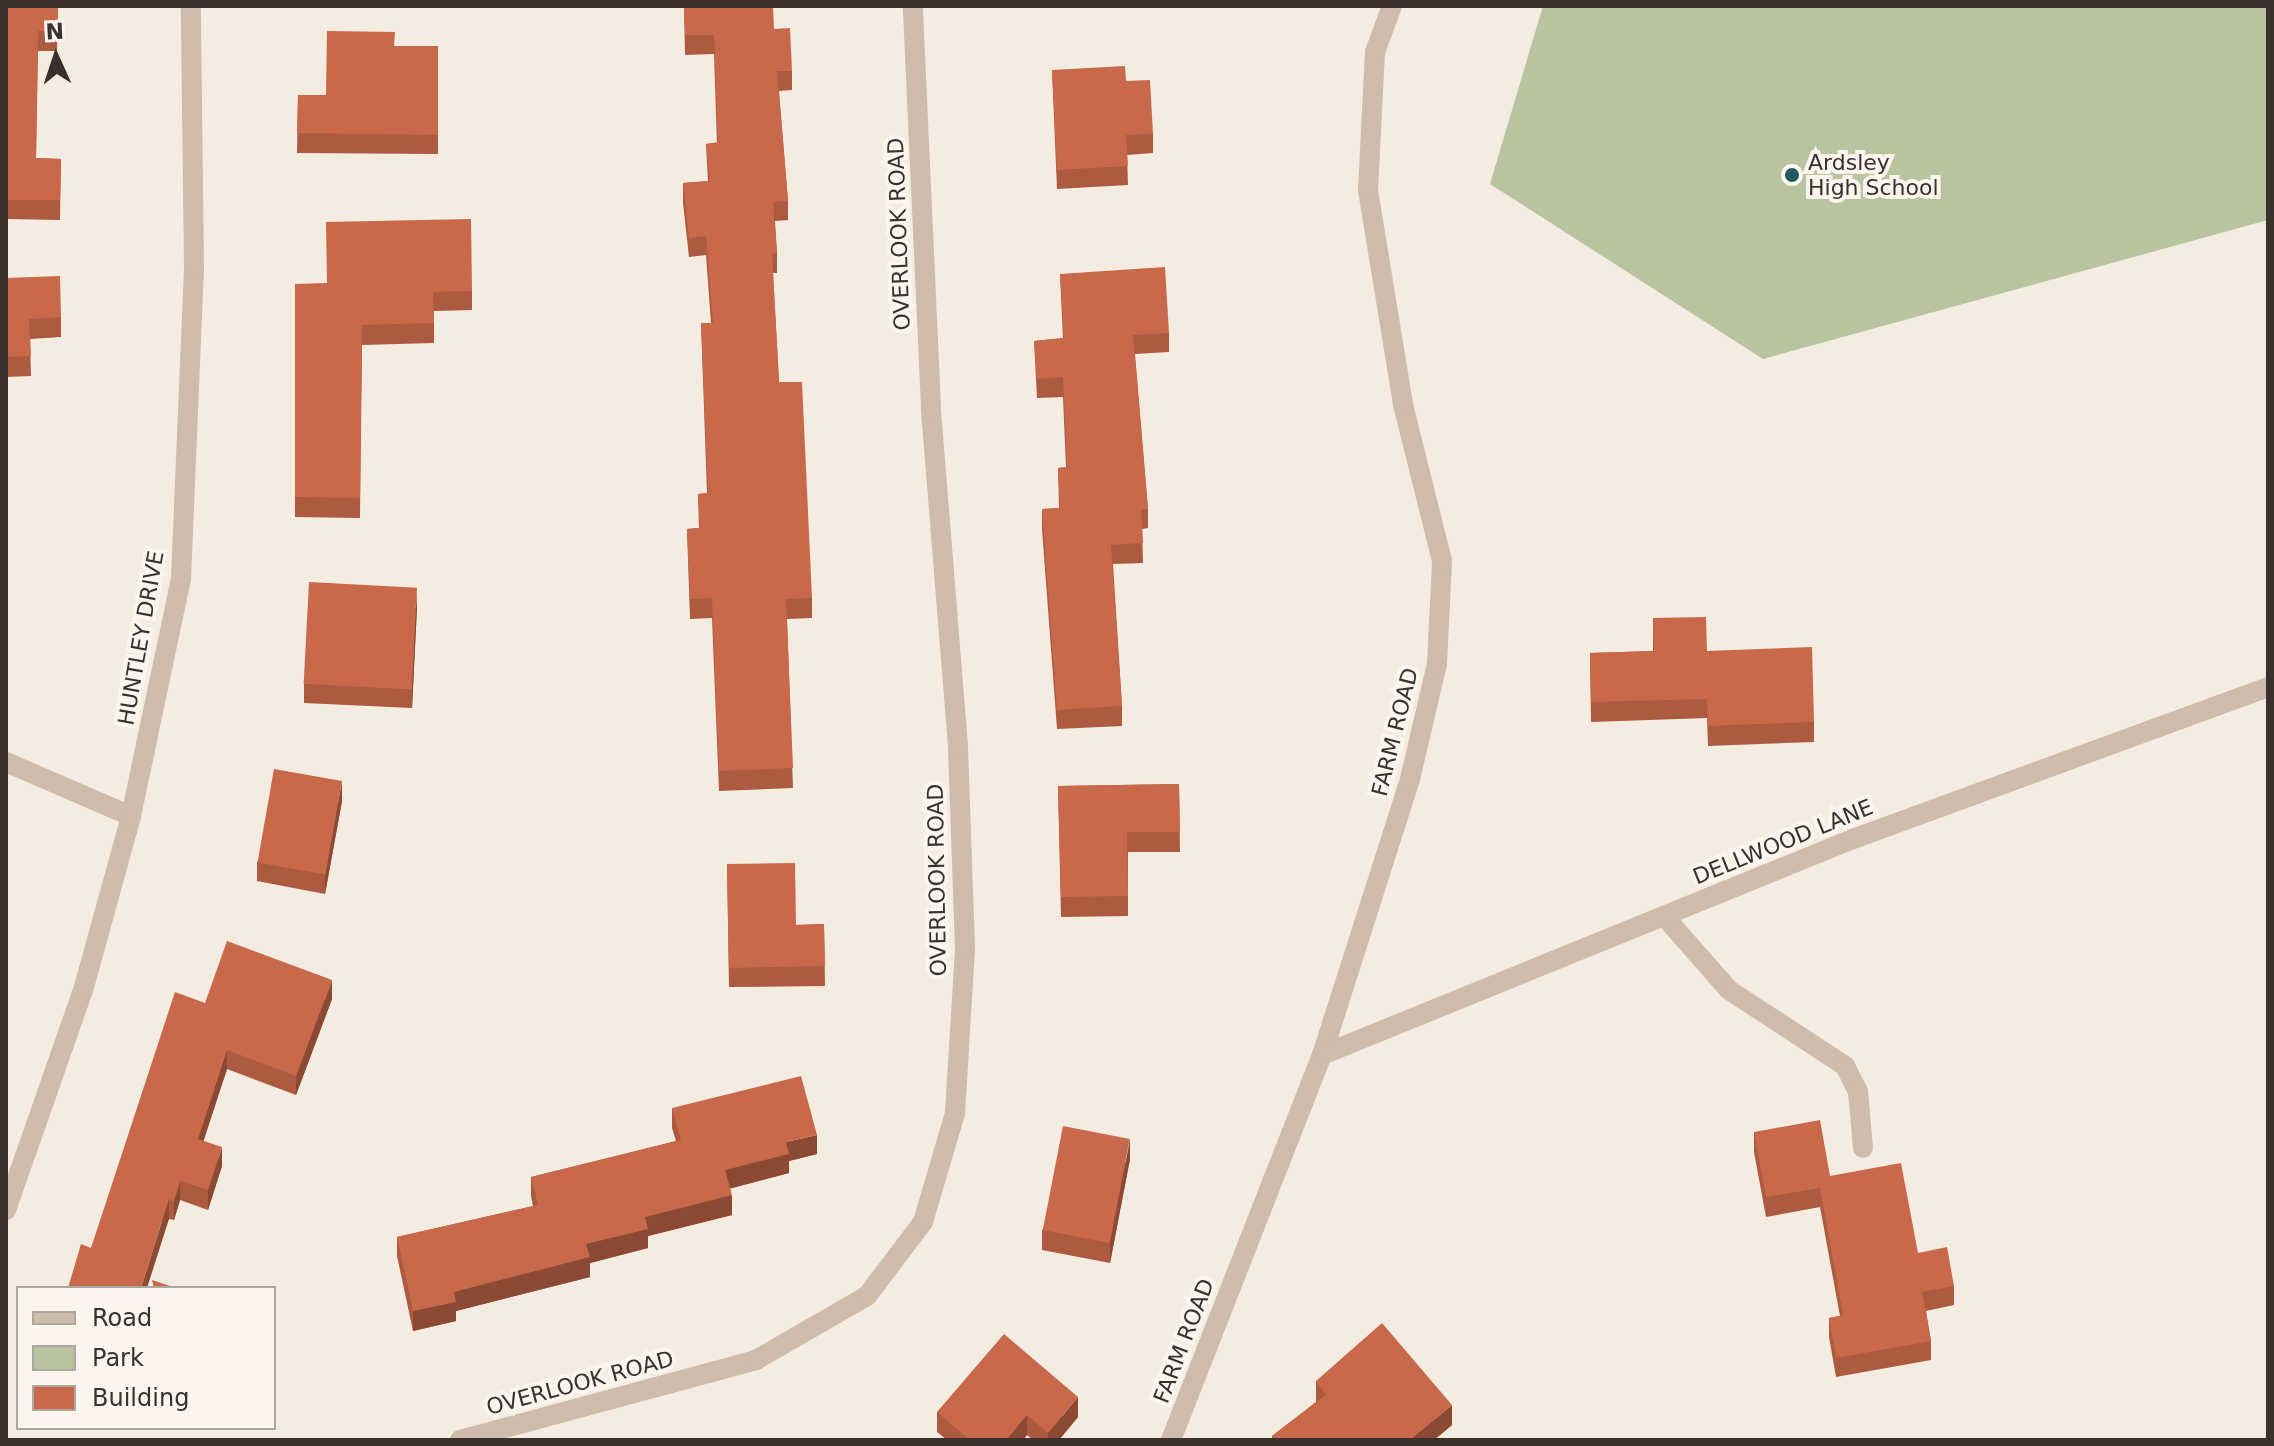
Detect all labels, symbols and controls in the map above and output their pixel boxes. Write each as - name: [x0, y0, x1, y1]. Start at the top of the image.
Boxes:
- north arrow: [16, 16, 96, 96]
- text: N: [45, 19, 65, 44]
- street label: OVERLOOK ROAD: [882, 137, 916, 331]
- place label: Ardsley High School: [1808, 149, 1939, 200]
- marker: Ardsley High School: [1783, 166, 1801, 184]
- street label: HUNTLEY DRIVE: [113, 549, 169, 727]
- street label: FARM ROAD: [1366, 665, 1424, 799]
- street label: OVERLOOK ROAD: [922, 783, 952, 977]
- street label: DELLWOOD LANE: [1689, 794, 1877, 890]
- street label: FARM ROAD: [1148, 1275, 1220, 1407]
- legend: [16, 1286, 276, 1430]
- text: Road: [92, 1304, 152, 1332]
- text: Park: [92, 1344, 144, 1372]
- street label: OVERLOOK ROAD: [483, 1345, 677, 1421]
- text: Building: [92, 1384, 189, 1412]

